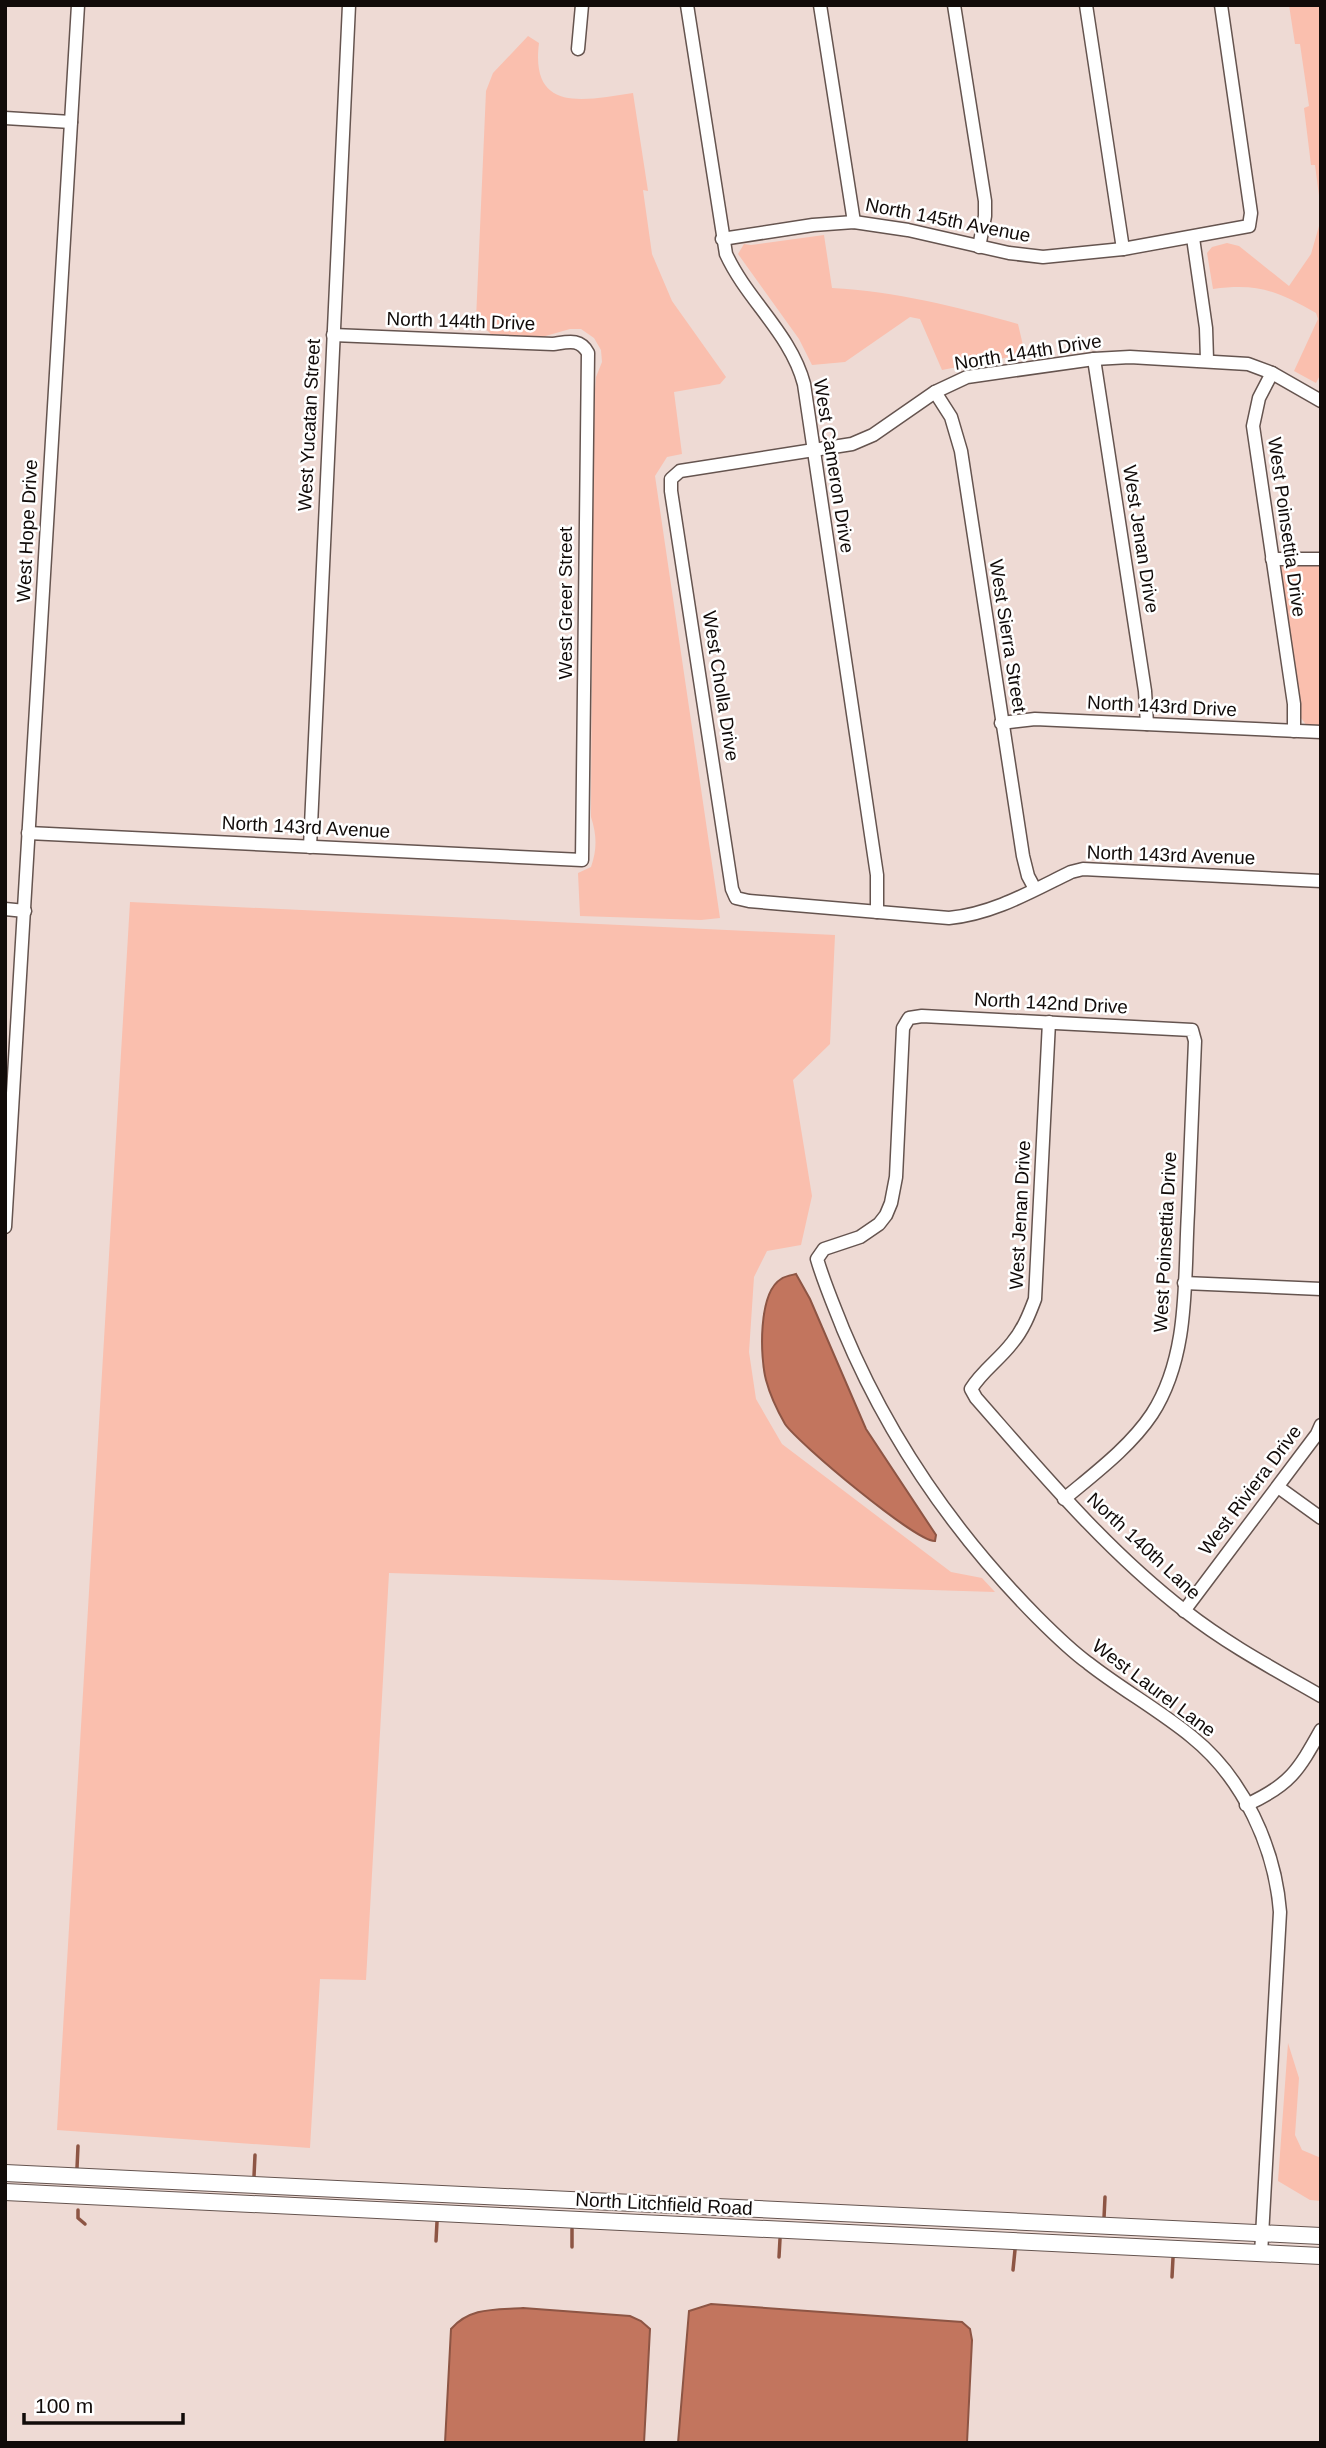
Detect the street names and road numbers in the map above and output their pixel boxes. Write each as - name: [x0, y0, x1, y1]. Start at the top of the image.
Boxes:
- street label: North 145th Avenue: [864, 194, 1032, 246]
- street label: North 144th Drive: [386, 308, 536, 334]
- street label: North 144th Drive: [953, 330, 1103, 374]
- street label: West Yucatan Street: [294, 338, 324, 512]
- street label: West Cameron Drive: [810, 377, 858, 555]
- street label: West Poinsettia Drive: [1264, 436, 1310, 618]
- street label: West Hope Drive: [13, 459, 41, 603]
- street label: West Jenan Drive: [1119, 463, 1163, 615]
- street label: West Greer Street: [555, 526, 576, 679]
- street label: West Sierra Street: [986, 558, 1031, 715]
- street label: West Cholla Drive: [699, 609, 743, 763]
- street label: North 143rd Drive: [1087, 692, 1237, 720]
- street label: North 143rd Avenue: [221, 812, 391, 842]
- street label: North 143rd Avenue: [1086, 842, 1256, 868]
- street label: North 142nd Drive: [973, 988, 1129, 1018]
- street label: West Jenan Drive: [1006, 1140, 1034, 1290]
- street label: West Poinsettia Drive: [1150, 1151, 1180, 1333]
- street label: West Riviera Drive: [1194, 1421, 1306, 1559]
- street label: North 140th Lane: [1083, 1488, 1205, 1604]
- street label: West Laurel Lane: [1088, 1635, 1220, 1741]
- street label: North Litchfield Road: [575, 2189, 753, 2219]

